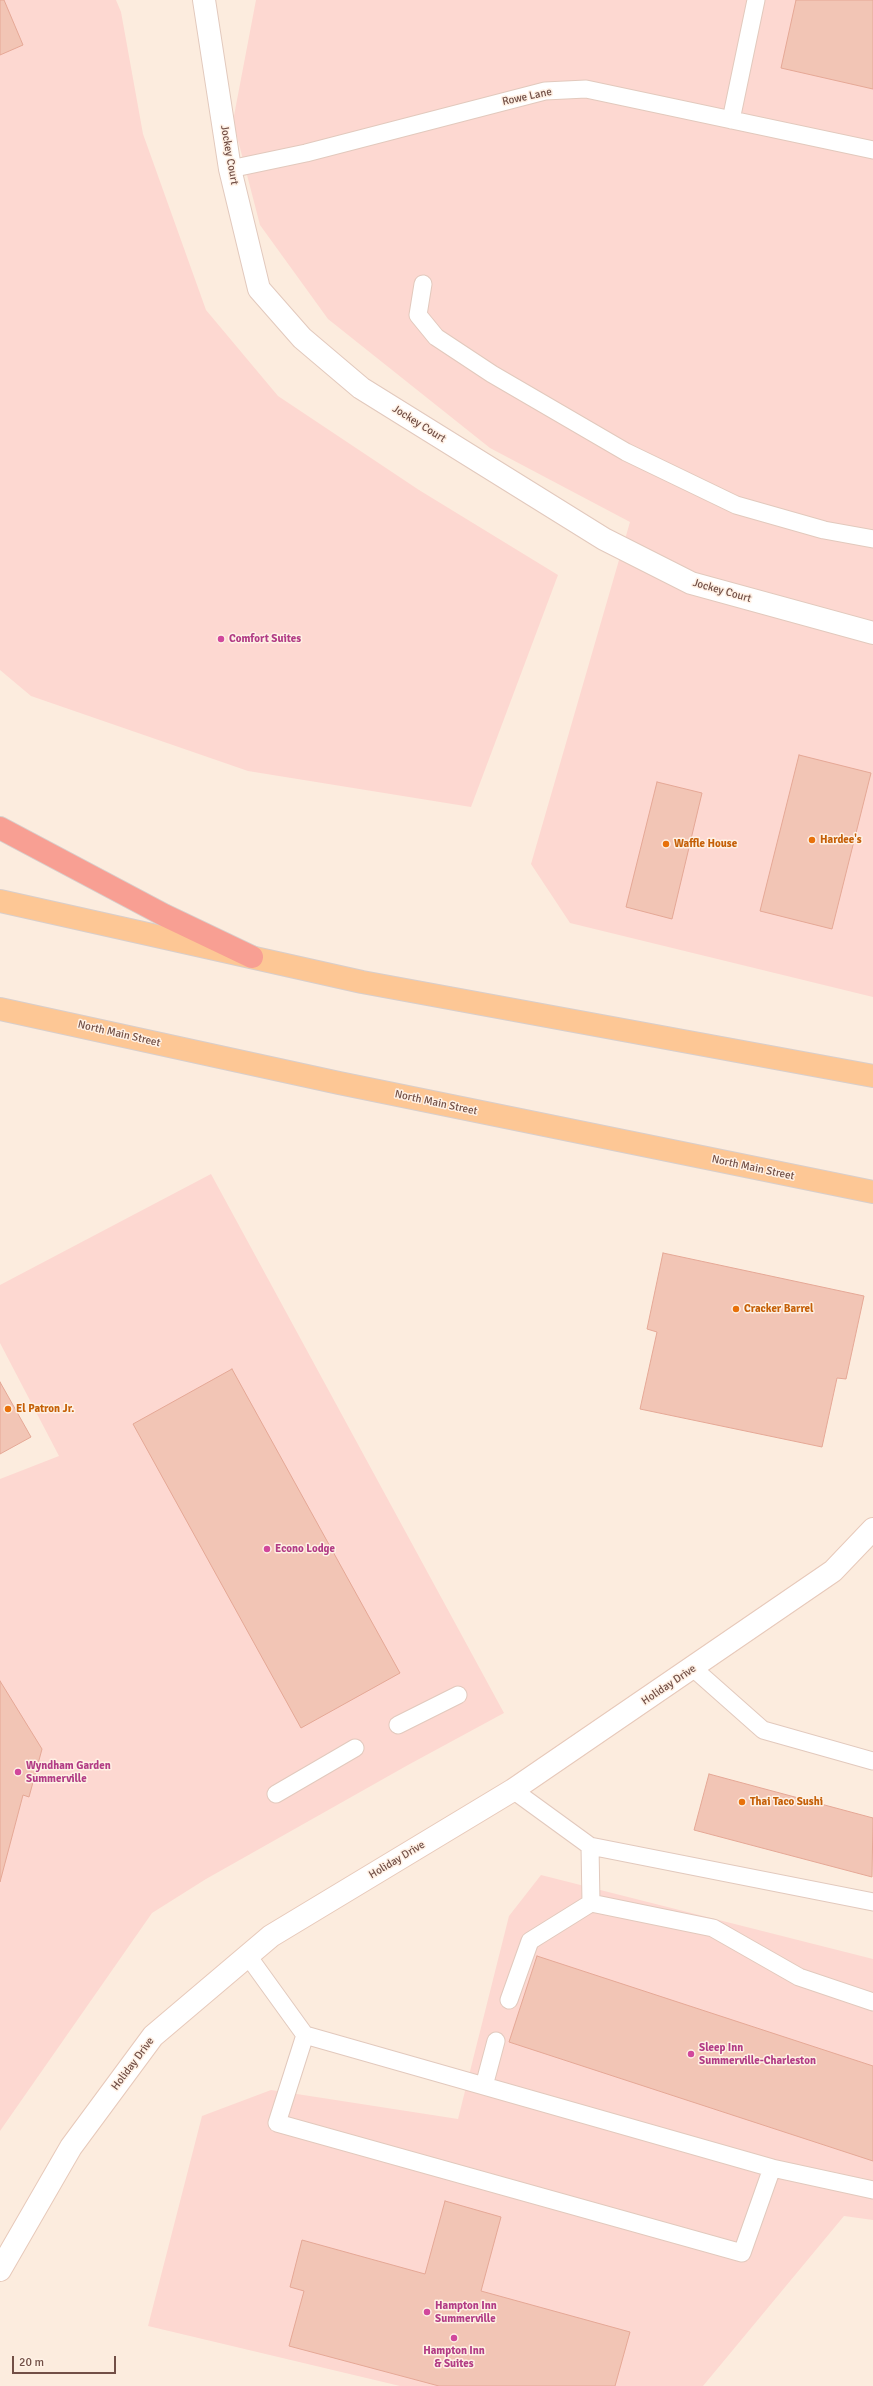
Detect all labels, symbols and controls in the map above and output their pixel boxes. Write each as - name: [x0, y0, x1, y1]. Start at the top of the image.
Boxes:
- street label: Rowe Lane: [501, 85, 553, 109]
- street label: Jockey Court: [217, 124, 241, 186]
- street label: Jockey Court: [390, 402, 448, 446]
- street label: Jockey Court: [691, 576, 753, 606]
- place label: Comfort Suites: [229, 632, 301, 646]
- marker: Comfort Suites: [216, 634, 226, 644]
- place label: Hardee's: [820, 833, 862, 847]
- marker: Hardee's: [807, 835, 817, 845]
- place label: Waffle House: [674, 837, 737, 851]
- marker: Waffle House: [661, 839, 671, 849]
- street label: North Main Street: [76, 1018, 162, 1050]
- street label: North Main Street: [393, 1088, 479, 1118]
- street label: North Main Street: [710, 1153, 796, 1183]
- place label: Cracker Barrel: [744, 1302, 814, 1316]
- marker: Cracker Barrel: [731, 1304, 741, 1314]
- place label: El Patron Jr.: [16, 1402, 74, 1416]
- marker: El Patron Jr.: [3, 1404, 13, 1414]
- place label: Econo Lodge: [275, 1542, 335, 1556]
- marker: Econo Lodge: [262, 1544, 272, 1554]
- street label: Holiday Drive: [639, 1662, 699, 1708]
- place label: Wyndham Garden Summerville: [26, 1759, 111, 1785]
- marker: Wyndham Garden Summerville: [13, 1767, 23, 1777]
- place label: Thai Taco Sushi: [750, 1795, 823, 1809]
- marker: Thai Taco Sushi: [737, 1797, 747, 1807]
- street label: Holiday Drive: [367, 1838, 427, 1882]
- street label: Holiday Drive: [109, 2035, 157, 2093]
- place label: Sleep Inn Summerville-Charleston: [699, 2041, 816, 2067]
- marker: Sleep Inn Summerville-Charleston: [686, 2049, 696, 2059]
- place label: Hampton Inn Summerville: [435, 2299, 497, 2325]
- marker: Hampton Inn Summerville: [422, 2307, 432, 2317]
- marker: Hampton Inn & Suites: [449, 2333, 459, 2343]
- place label: Hampton Inn & Suites: [423, 2344, 485, 2370]
- scale bar: [14, 2348, 118, 2374]
- text: 20 m: [19, 2355, 44, 2370]

